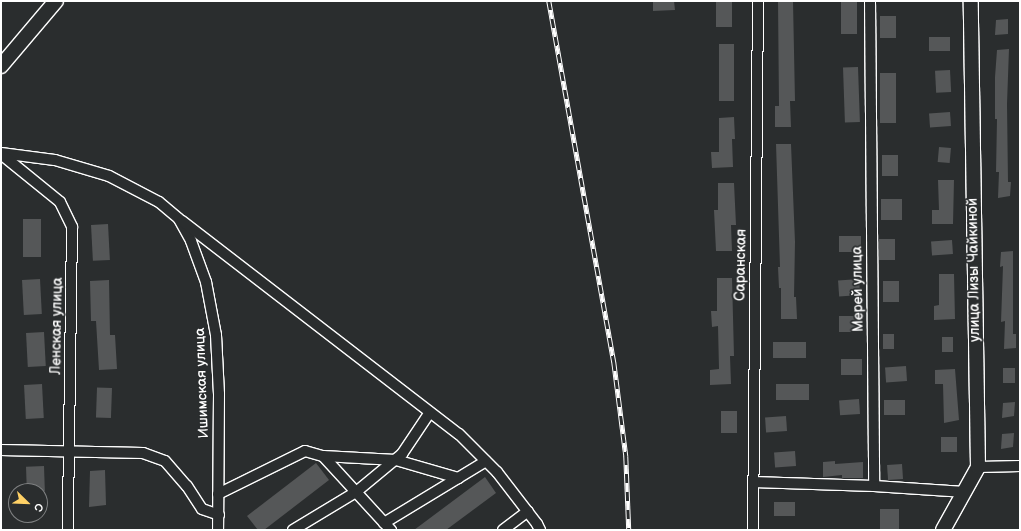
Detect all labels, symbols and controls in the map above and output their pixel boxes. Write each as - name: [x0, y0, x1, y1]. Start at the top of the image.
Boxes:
- street label: улица Лизы Чайкиной: [964, 198, 984, 342]
- street label: Саранская: [732, 229, 750, 301]
- street label: Мерей улица: [849, 246, 867, 332]
- street label: Ленская улица: [48, 277, 66, 375]
- street label: Ишимская улица: [192, 327, 212, 439]
- north arrow: [8, 483, 48, 523]
- text: С: [31, 501, 46, 514]

